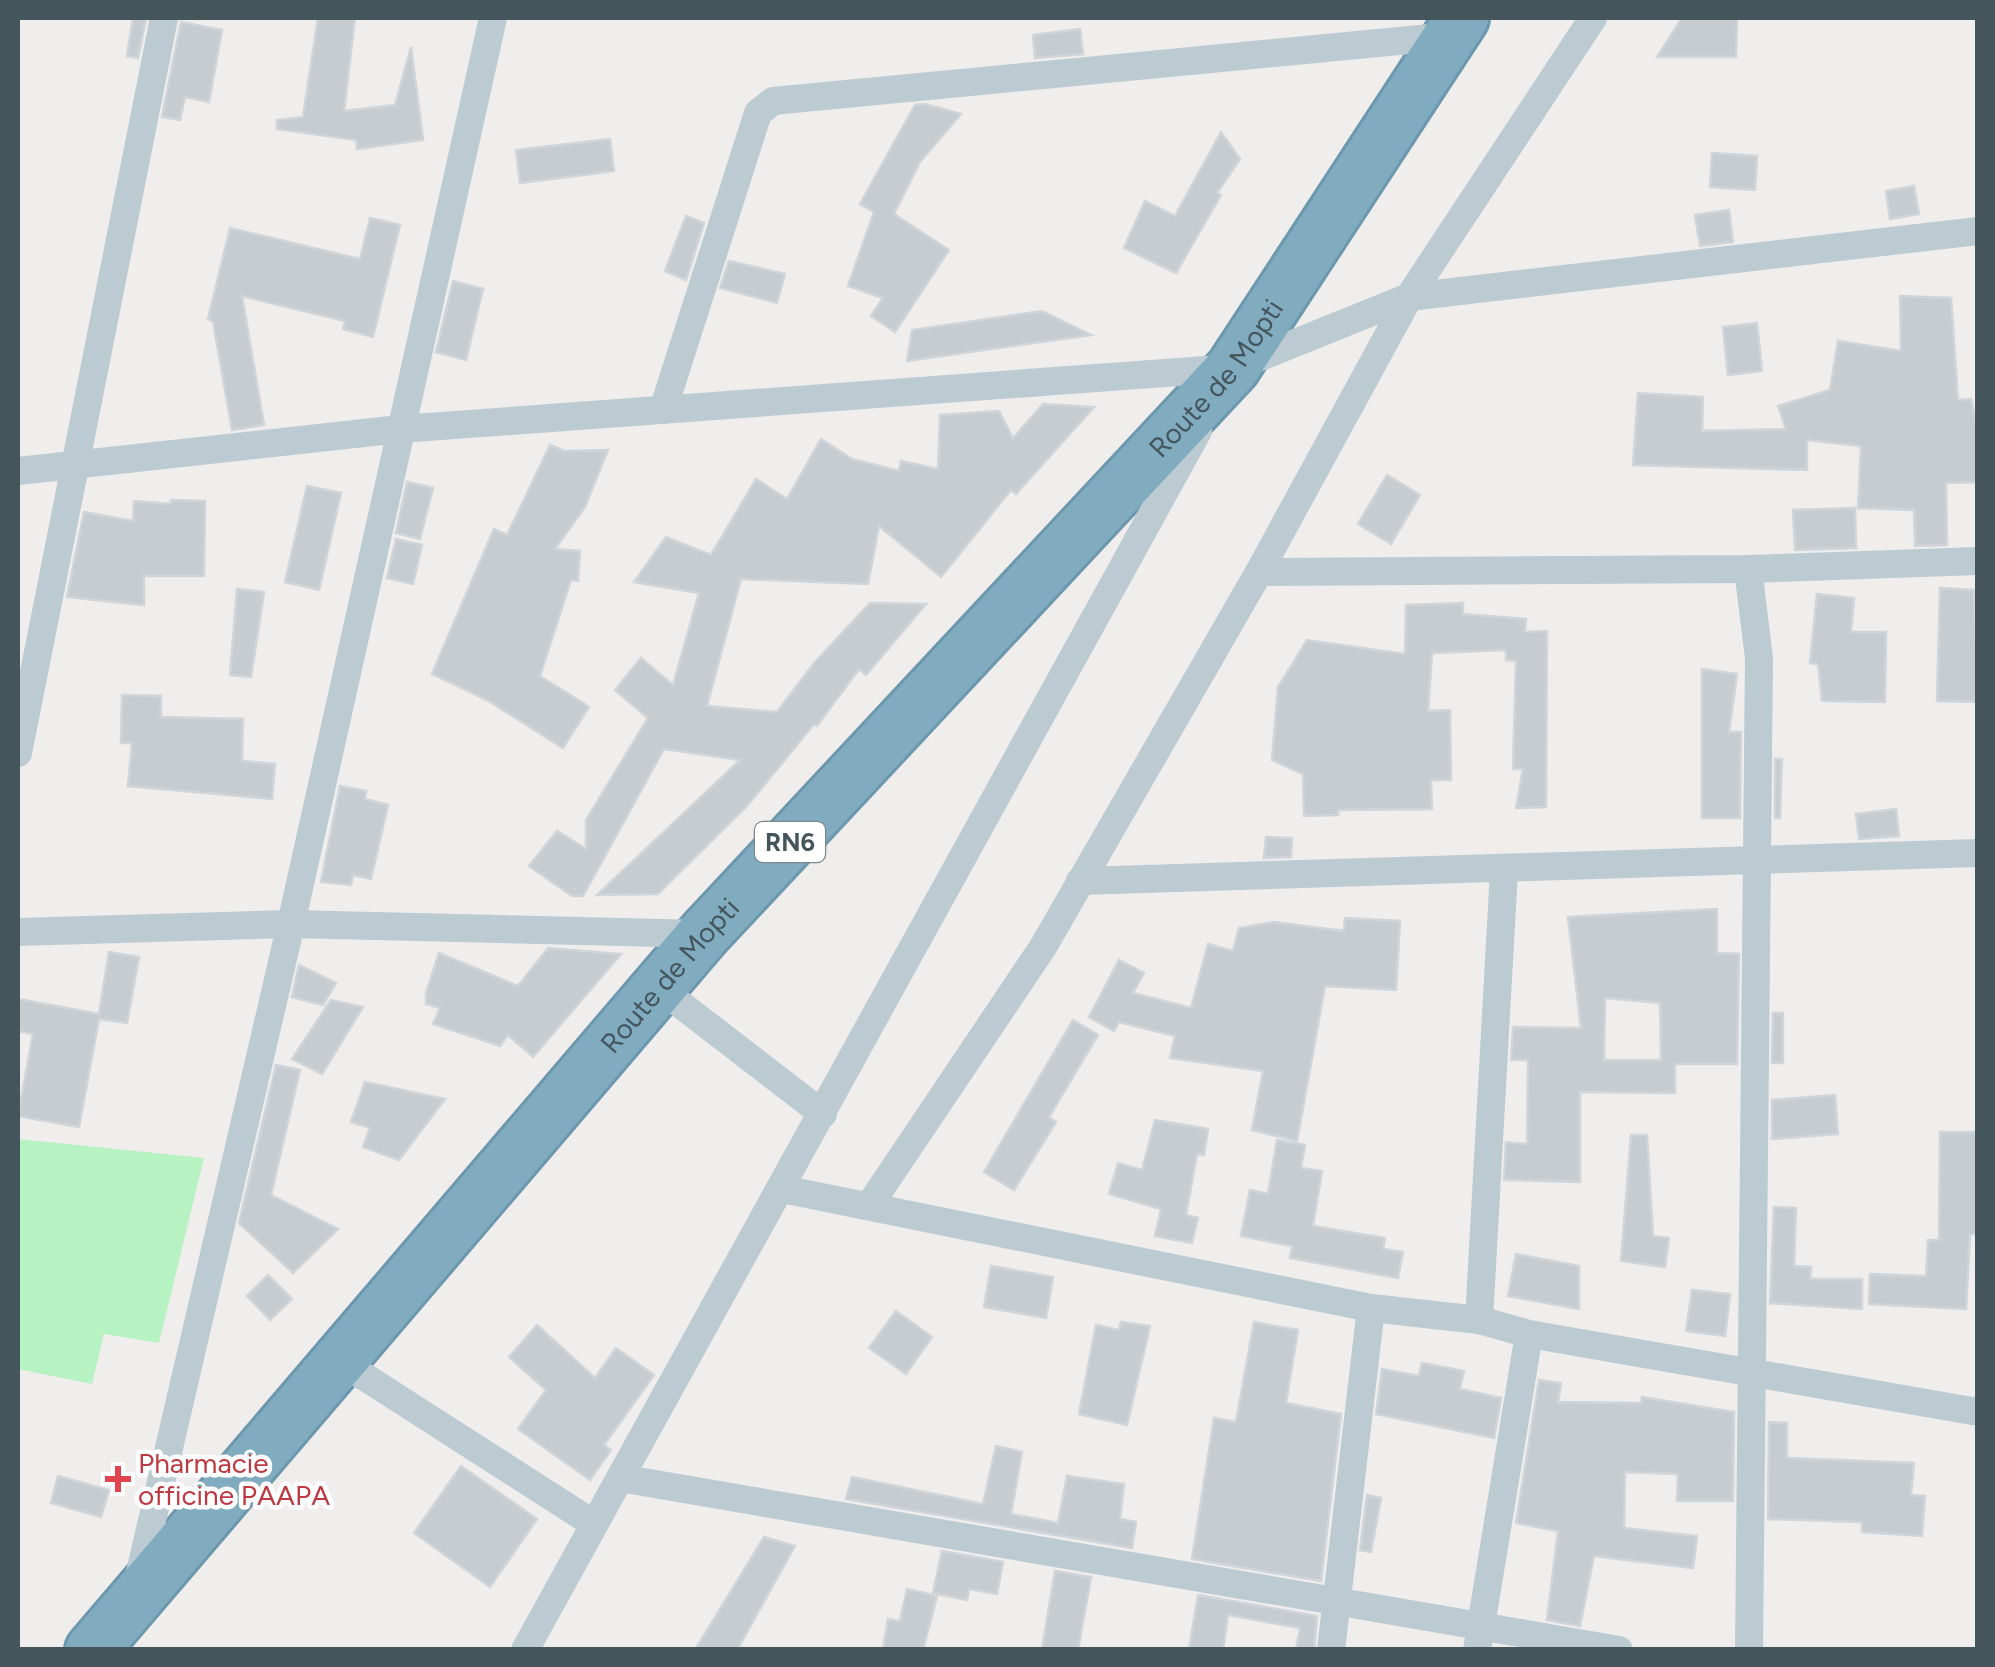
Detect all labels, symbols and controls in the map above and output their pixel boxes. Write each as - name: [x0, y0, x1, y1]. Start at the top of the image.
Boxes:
- street label: Route de Mopti: [1141, 293, 1290, 464]
- road number: RN6: [755, 822, 825, 862]
- street label: Route de Mopti: [593, 891, 746, 1060]
- place label: Pharmacie officine PAAPA: [138, 1446, 330, 1512]
- marker: Pharmacie officine PAAPA: [107, 1468, 129, 1490]

